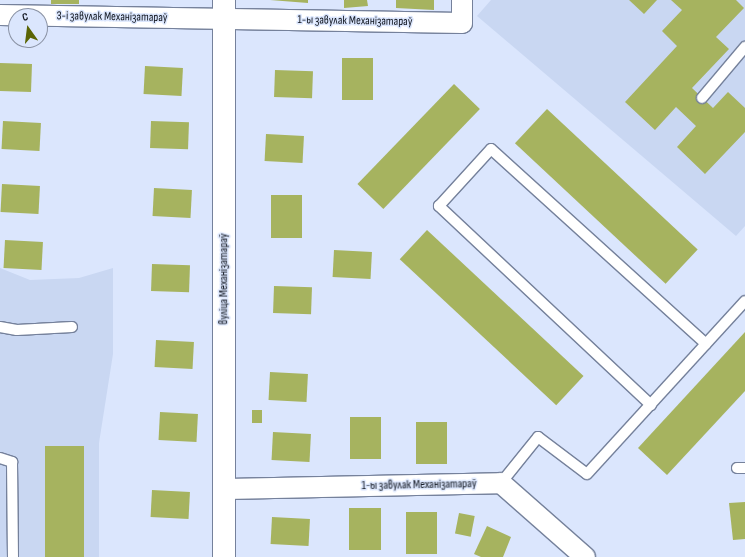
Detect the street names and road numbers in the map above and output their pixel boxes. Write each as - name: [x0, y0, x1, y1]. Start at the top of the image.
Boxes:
- street label: 3-і завулак Механізатараў: [56, 9, 168, 25]
- street label: 1-ы завулак Механізатараў: [297, 13, 413, 29]
- street label: вуліца Механізатараў: [217, 233, 231, 325]
- street label: 1-ы завулак Механізатараў: [361, 477, 477, 493]

